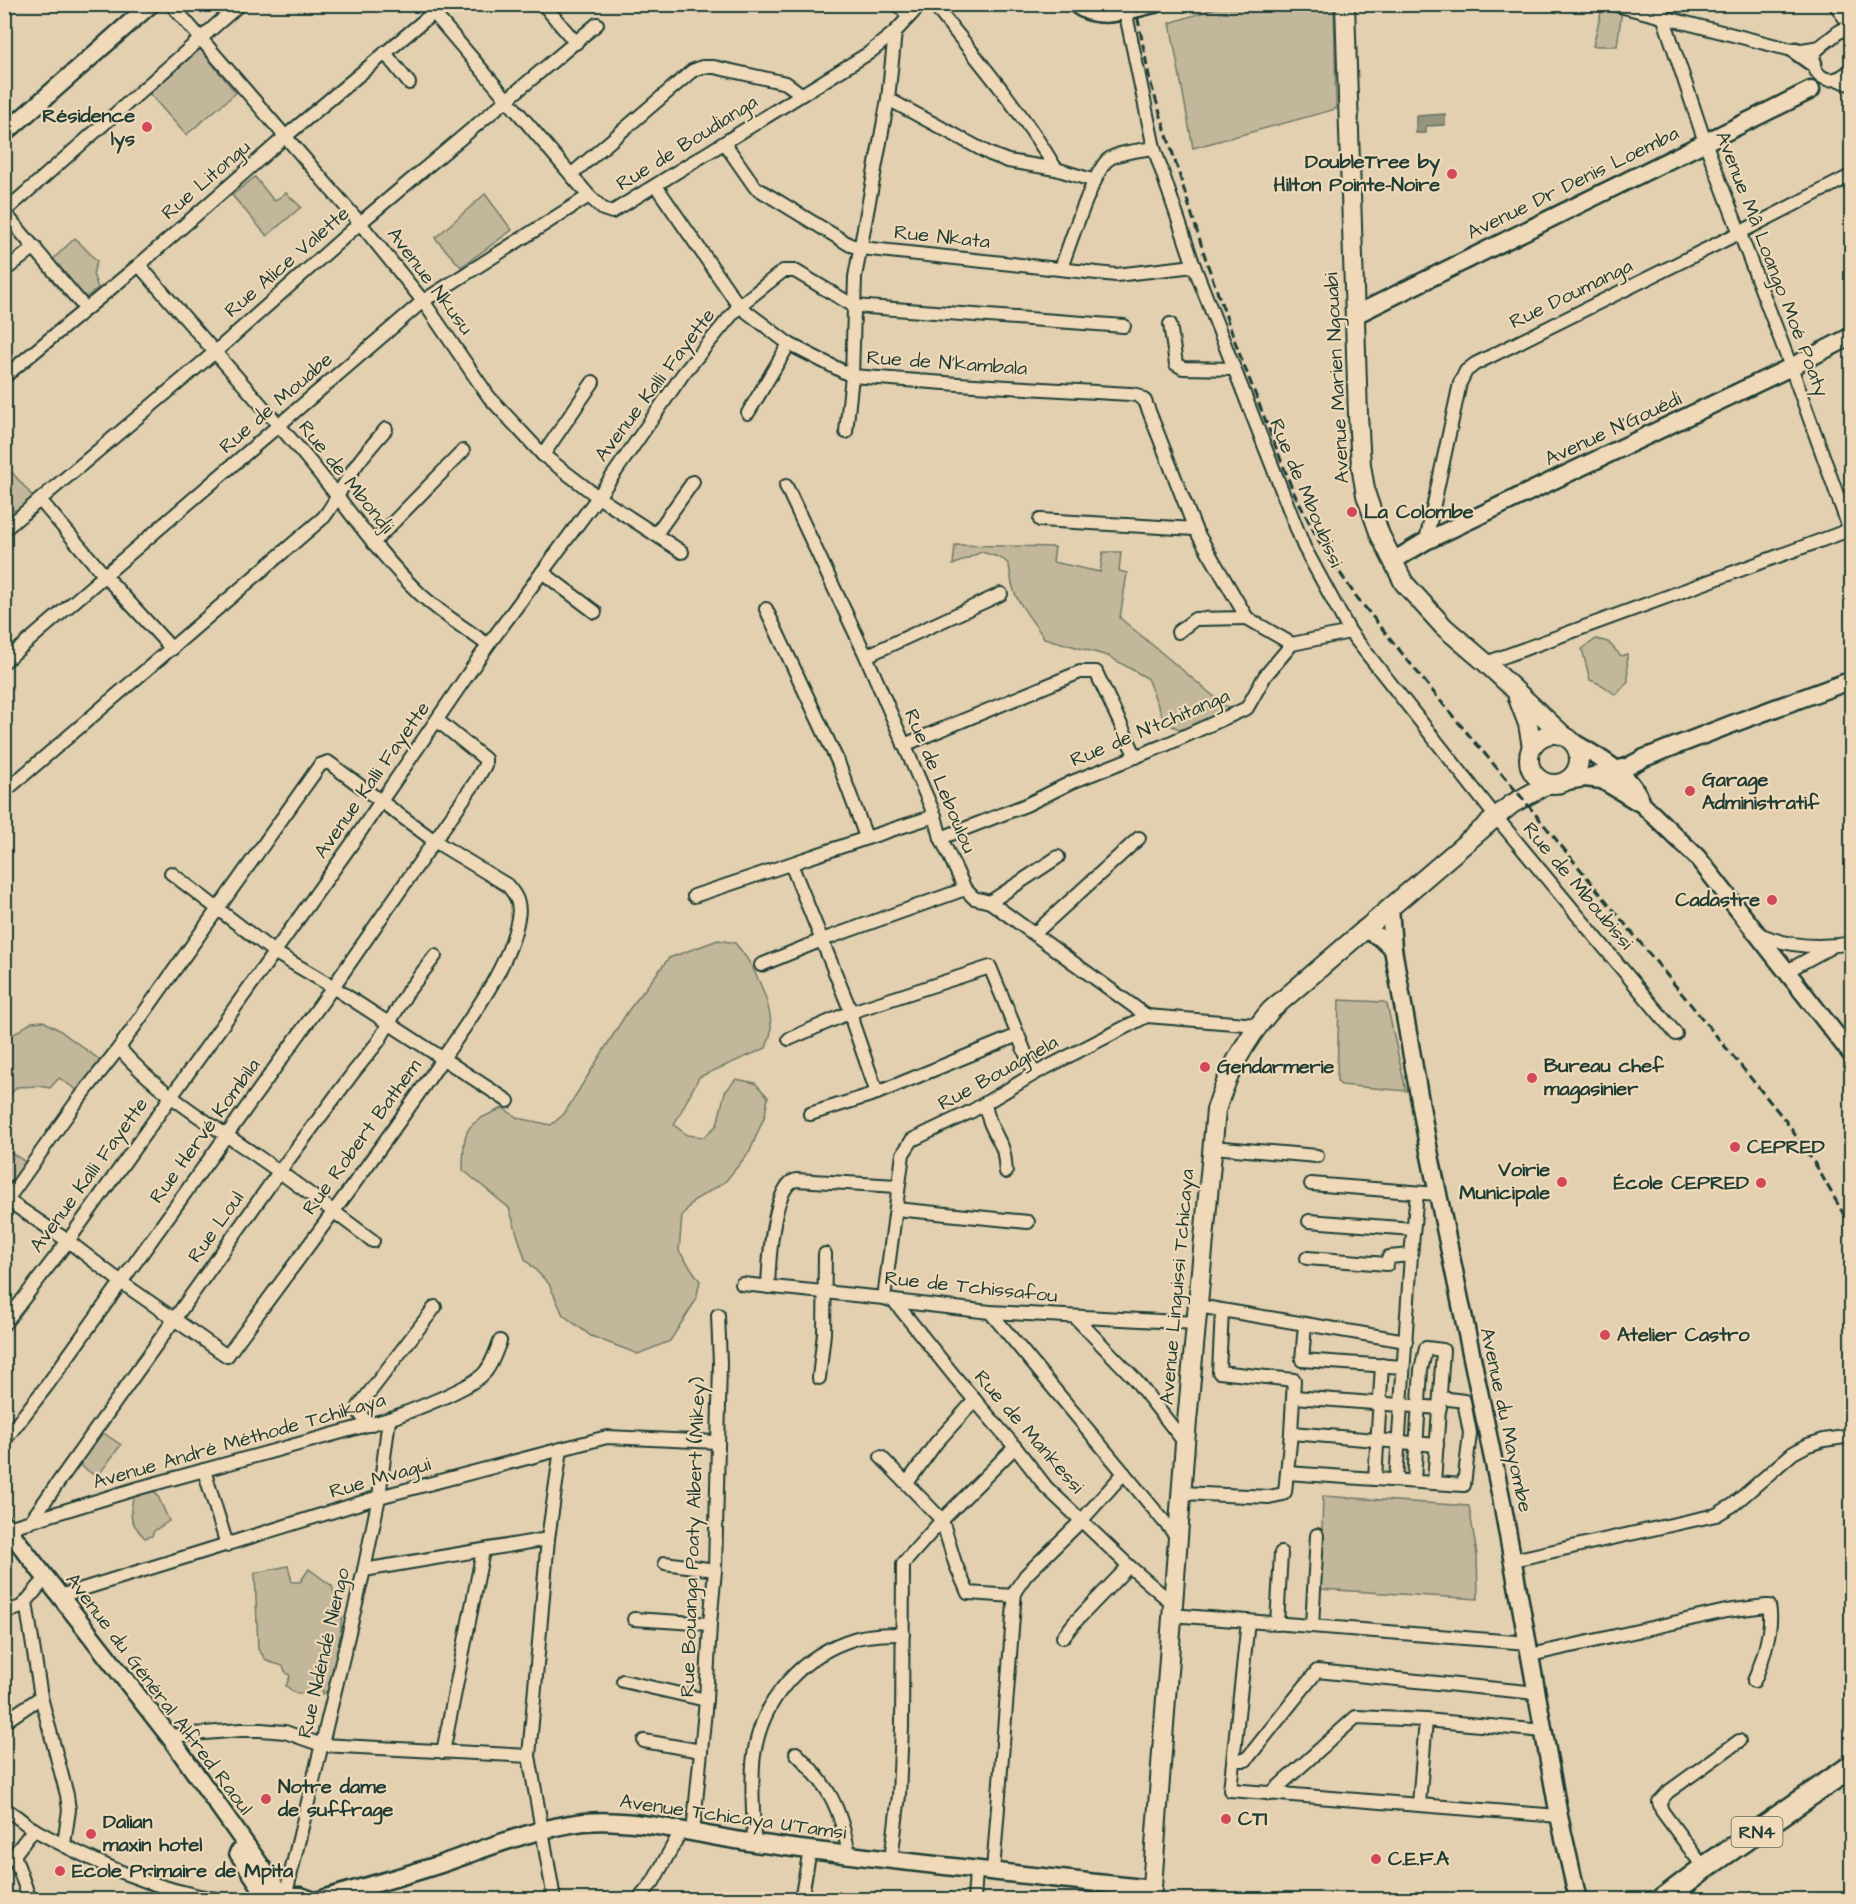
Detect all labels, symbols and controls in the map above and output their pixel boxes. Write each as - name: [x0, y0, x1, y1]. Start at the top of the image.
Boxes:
- street label: Rue de Boudianga: [611, 88, 764, 199]
- place label: Résidence lys: [42, 102, 135, 154]
- street label: Avenue Dr Denis Loemba: [1462, 119, 1684, 247]
- marker: Résidence lys: [140, 120, 154, 134]
- street label: Avenue Mâ Loango Moé Poaty: [1707, 127, 1836, 401]
- street label: Rue Litongu: [155, 133, 257, 227]
- place label: DoubleTree by Hilton Pointe-Noire: [1274, 148, 1440, 199]
- marker: DoubleTree by Hilton Pointe-Noire: [1445, 167, 1459, 181]
- street label: Rue Alice Valette: [218, 200, 356, 324]
- street label: Rue Nkata: [893, 218, 991, 256]
- street label: Avenue Nkusu: [380, 221, 480, 341]
- street label: Rue Doumanga: [1505, 252, 1638, 337]
- street label: Avenue Marien Ngouabi: [1317, 272, 1358, 484]
- street label: Avenue Kalli Fayette: [588, 302, 723, 468]
- street label: Rue de N'kambala: [866, 343, 1028, 383]
- street label: Rue de Mouabe: [213, 346, 339, 460]
- street label: Avenue N'Gouédi: [1540, 385, 1686, 473]
- street label: Rue de Mbondji: [292, 414, 400, 540]
- street label: Rue de Mboubissi: [1262, 414, 1350, 572]
- place label: La Colombe: [1364, 498, 1474, 526]
- marker: La Colombe: [1345, 505, 1359, 519]
- street label: Rue de N'tchitanga: [1066, 682, 1234, 775]
- street label: Avenue Kalli Fayette: [307, 696, 438, 865]
- street label: Rue de Leboulou: [897, 705, 983, 857]
- place label: Garage Administratif: [1702, 766, 1820, 817]
- marker: Garage Administratif: [1683, 784, 1697, 798]
- street label: Rue de Mboubissi: [1516, 816, 1640, 956]
- place label: Cadastre: [1675, 886, 1760, 914]
- marker: Cadastre: [1765, 893, 1779, 907]
- street label: Rue Bouagnela: [933, 1028, 1064, 1118]
- place label: Bureau chef magasinier: [1544, 1052, 1665, 1104]
- street label: Rue Hervé Kombila: [143, 1053, 267, 1209]
- street label: Rue Robert Bathem: [296, 1053, 428, 1221]
- place label: Gendarmerie: [1217, 1053, 1335, 1081]
- marker: Gendarmerie: [1198, 1060, 1212, 1074]
- marker: Bureau chef magasinier: [1525, 1071, 1539, 1085]
- street label: Avenue Kalli Fayette: [23, 1092, 156, 1259]
- place label: CEPRED: [1747, 1133, 1825, 1161]
- marker: CEPRED: [1728, 1140, 1742, 1154]
- place label: Voirie Municipale: [1459, 1156, 1550, 1207]
- street label: Avenue Linguissi Tchicaya: [1153, 1168, 1202, 1406]
- place label: École CEPRED: [1613, 1169, 1749, 1197]
- marker: Voirie Municipale: [1555, 1175, 1569, 1189]
- marker: École CEPRED: [1754, 1176, 1768, 1190]
- street label: Rue Loul: [181, 1186, 251, 1268]
- street label: Rue de Tchissafou: [883, 1264, 1059, 1310]
- place label: Atelier Castro: [1617, 1321, 1750, 1349]
- street label: Avenue du Mayombe: [1472, 1325, 1539, 1515]
- marker: Atelier Castro: [1598, 1328, 1612, 1342]
- street label: Rue de Mankessi: [968, 1364, 1090, 1500]
- street label: Rue Bouanga Poaty Albert (Mikey): [673, 1376, 714, 1698]
- street label: Avenue André Méthode Tchikaya: [89, 1386, 389, 1497]
- street label: Rue Mvagui: [326, 1450, 434, 1507]
- street label: Rue Ndéndé Niengo: [291, 1565, 358, 1741]
- street label: Avenue du Général Alfred Raoul: [59, 1567, 259, 1821]
- place label: Notre dame de suffrage: [277, 1773, 394, 1825]
- street label: Avenue Tchicaya U'Tamsi: [618, 1787, 848, 1848]
- marker: Notre dame de suffrage: [259, 1792, 273, 1806]
- place label: CTI: [1238, 1805, 1268, 1833]
- place label: Dalian maxin hotel: [103, 1808, 202, 1859]
- marker: CTI: [1219, 1812, 1233, 1826]
- road number: RN4: [1732, 1817, 1782, 1847]
- marker: Dalian maxin hotel: [84, 1827, 98, 1841]
- place label: C.E.F.A: [1388, 1845, 1449, 1873]
- marker: C.E.F.A: [1369, 1852, 1383, 1866]
- place label: Ecole Primaire de Mpita: [72, 1857, 294, 1885]
- marker: Ecole Primaire de Mpita: [53, 1864, 67, 1878]

